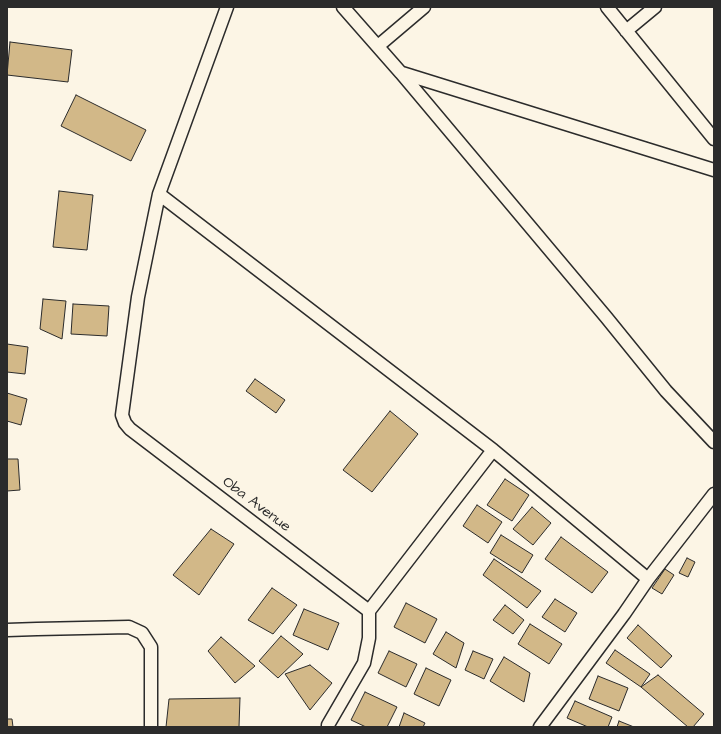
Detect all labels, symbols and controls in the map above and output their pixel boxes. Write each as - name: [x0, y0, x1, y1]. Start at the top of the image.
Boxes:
- street label: Oba Avenue: [218, 473, 294, 537]

